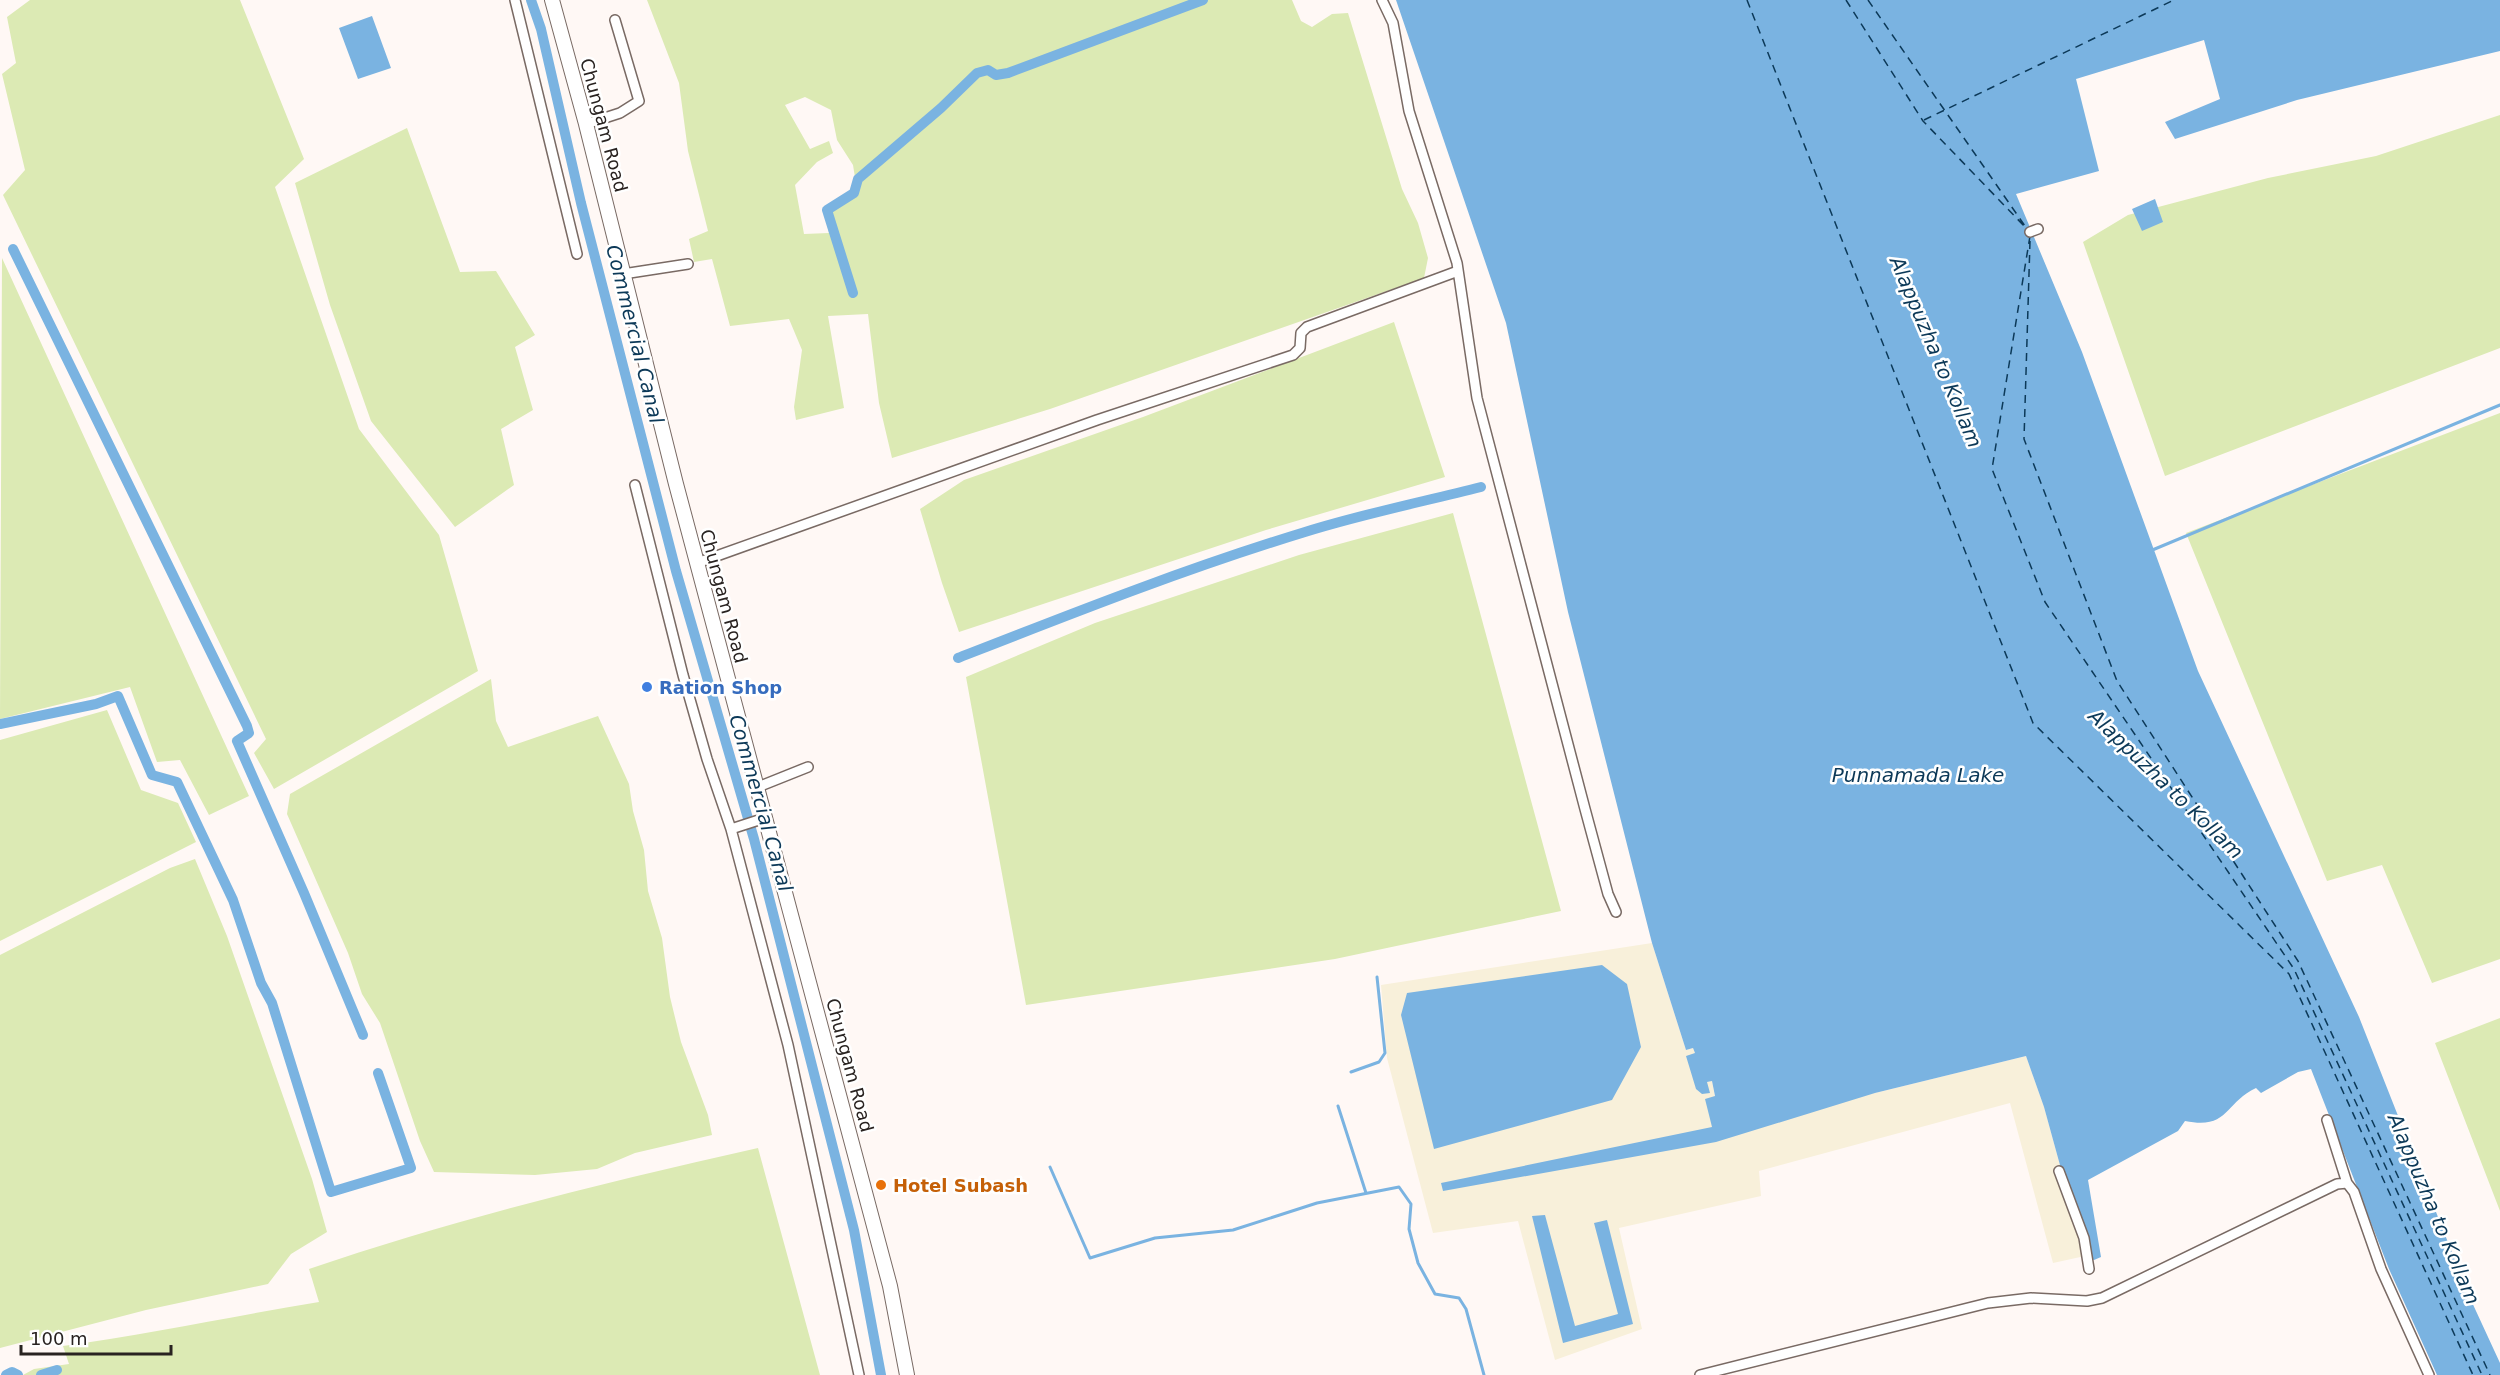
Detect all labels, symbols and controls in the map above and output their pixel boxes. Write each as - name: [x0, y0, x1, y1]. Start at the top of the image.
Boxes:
- street label: Chungam Road: [576, 56, 632, 194]
- water label: Commercial Canal: [601, 242, 669, 426]
- water label: Alappuzha to Kollam: [1884, 251, 1987, 451]
- street label: Chungam Road: [696, 527, 752, 665]
- place label: Ration Shop: [659, 677, 782, 698]
- marker: Ration Shop: [640, 680, 654, 694]
- water label: Alappuzha to Kollam: [2082, 703, 2248, 864]
- water label: Commercial Canal: [724, 712, 798, 895]
- water label: Punnamada Lake: [1832, 763, 2004, 787]
- street label: Chungam Road: [822, 996, 878, 1134]
- water label: Alappuzha to Kollam: [2382, 1108, 2485, 1308]
- place label: Hotel Subash: [893, 1175, 1028, 1196]
- marker: Hotel Subash: [874, 1178, 888, 1192]
- scale bar: [21, 1318, 171, 1356]
- text: 100 m: [30, 1328, 88, 1349]

